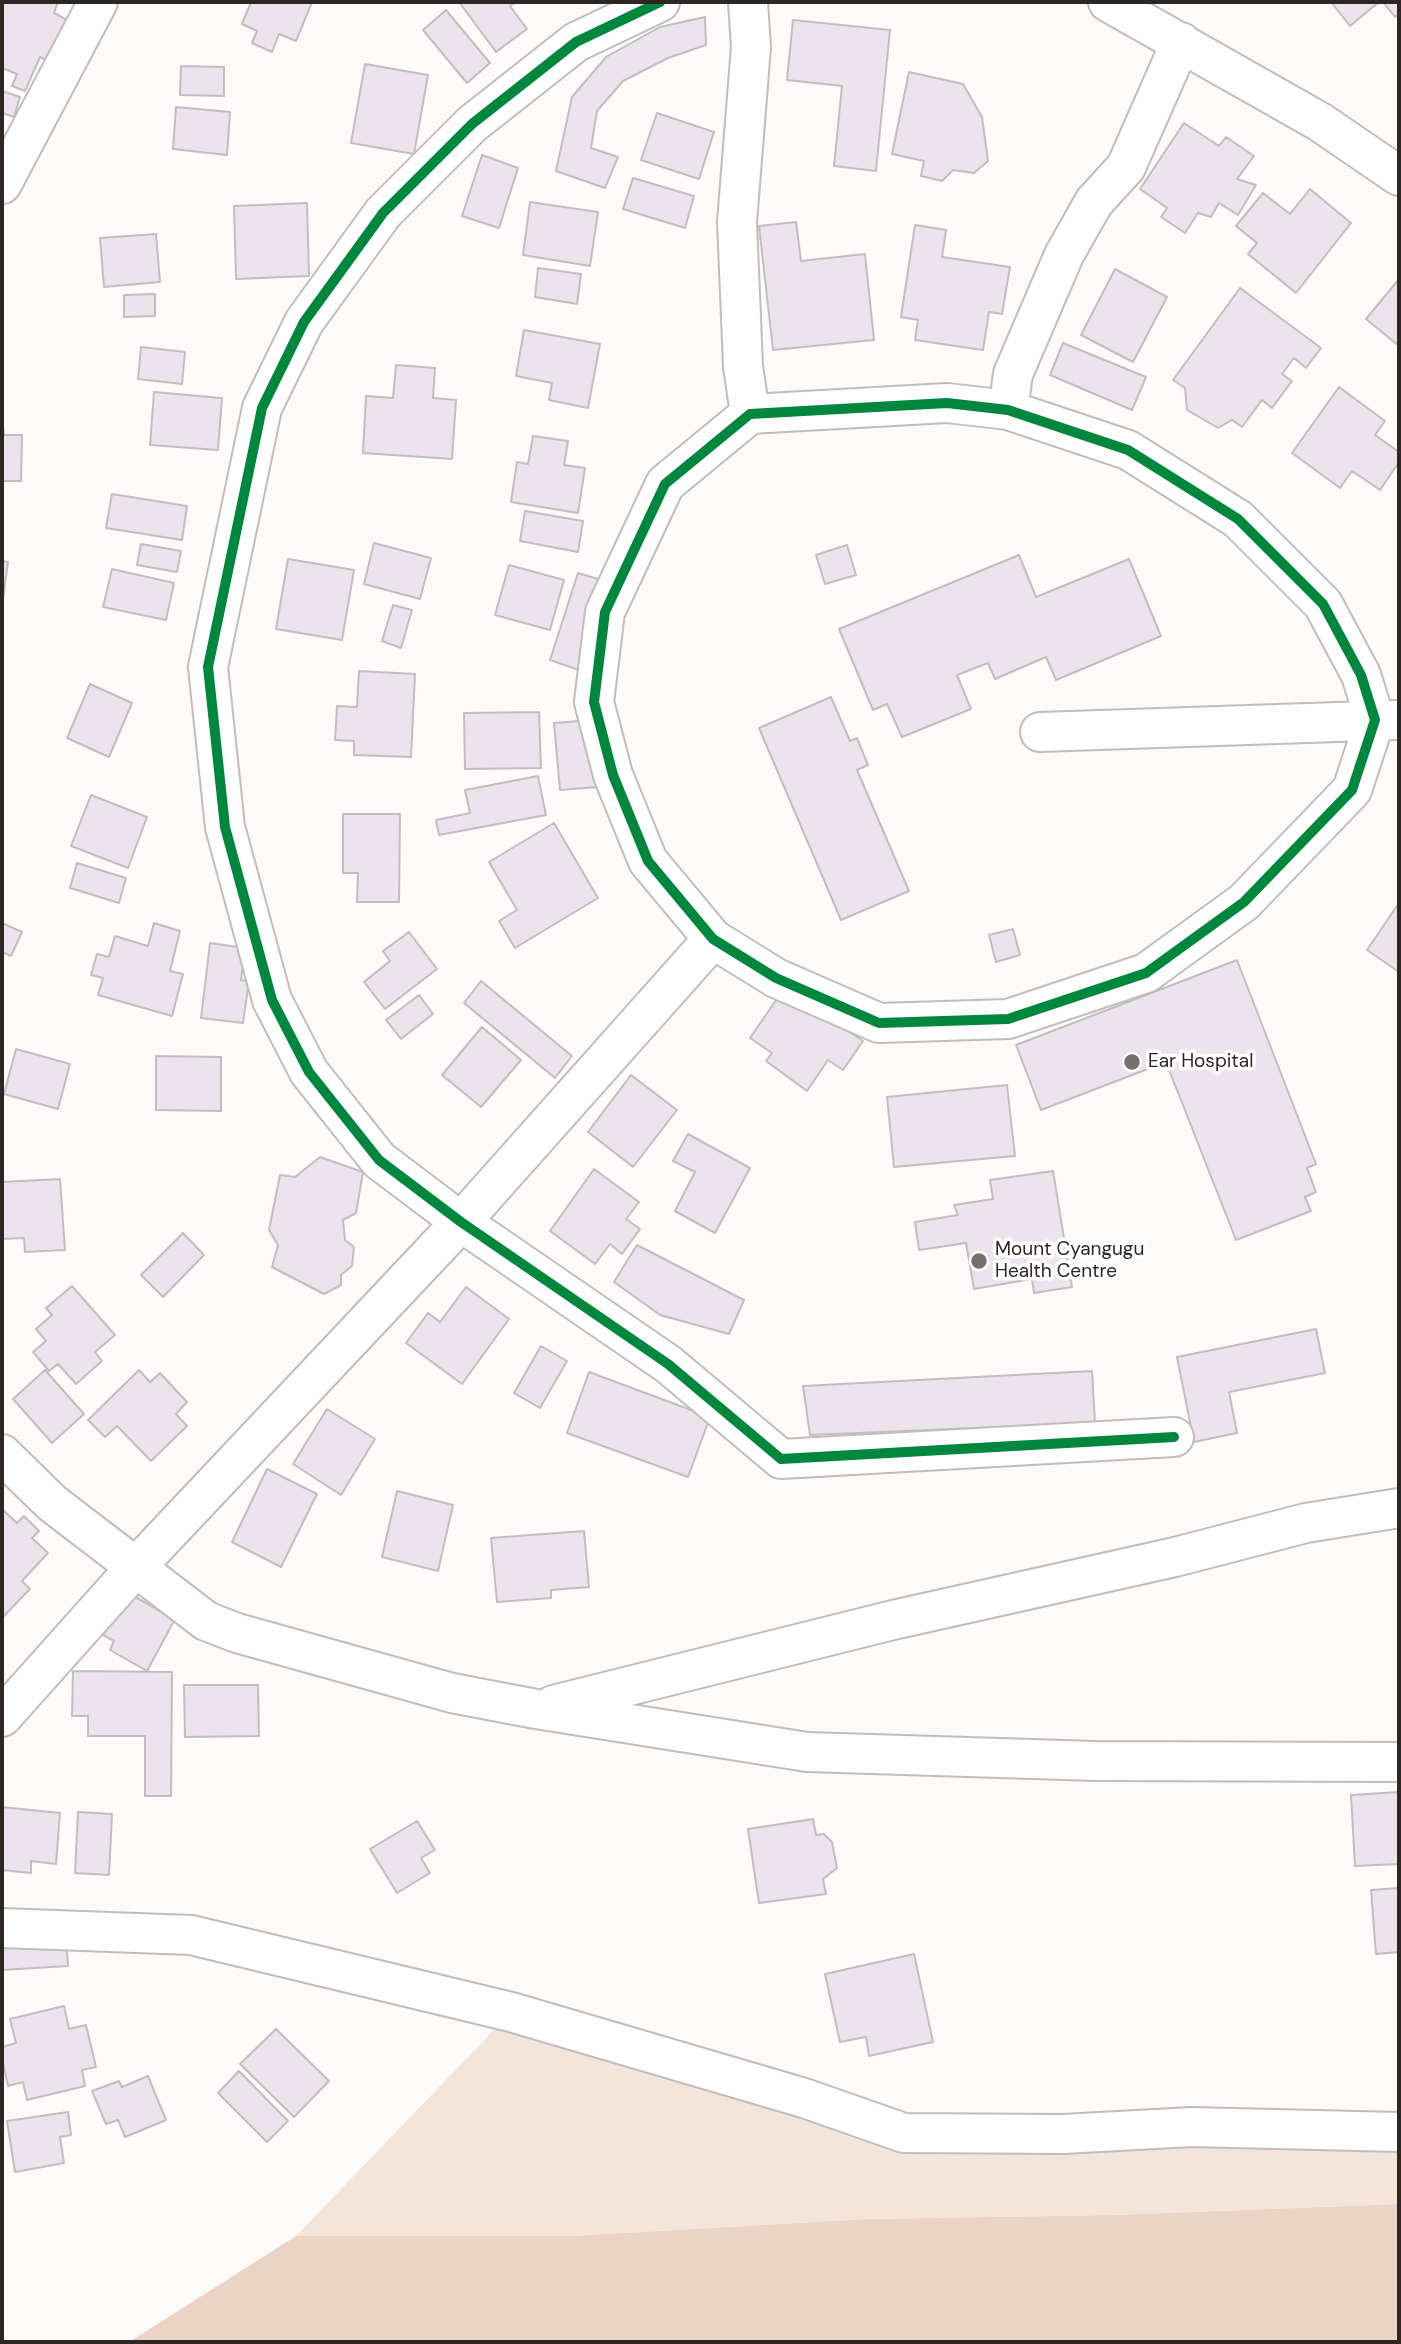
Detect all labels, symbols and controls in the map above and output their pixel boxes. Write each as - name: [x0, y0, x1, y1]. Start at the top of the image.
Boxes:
- place label: Ear Hospital: [1148, 1051, 1253, 1073]
- marker: Ear Hospital: [1122, 1052, 1142, 1072]
- place label: Mount Cyangugu Health Centre: [995, 1239, 1144, 1283]
- marker: Mount Cyangugu Health Centre: [969, 1251, 989, 1271]

